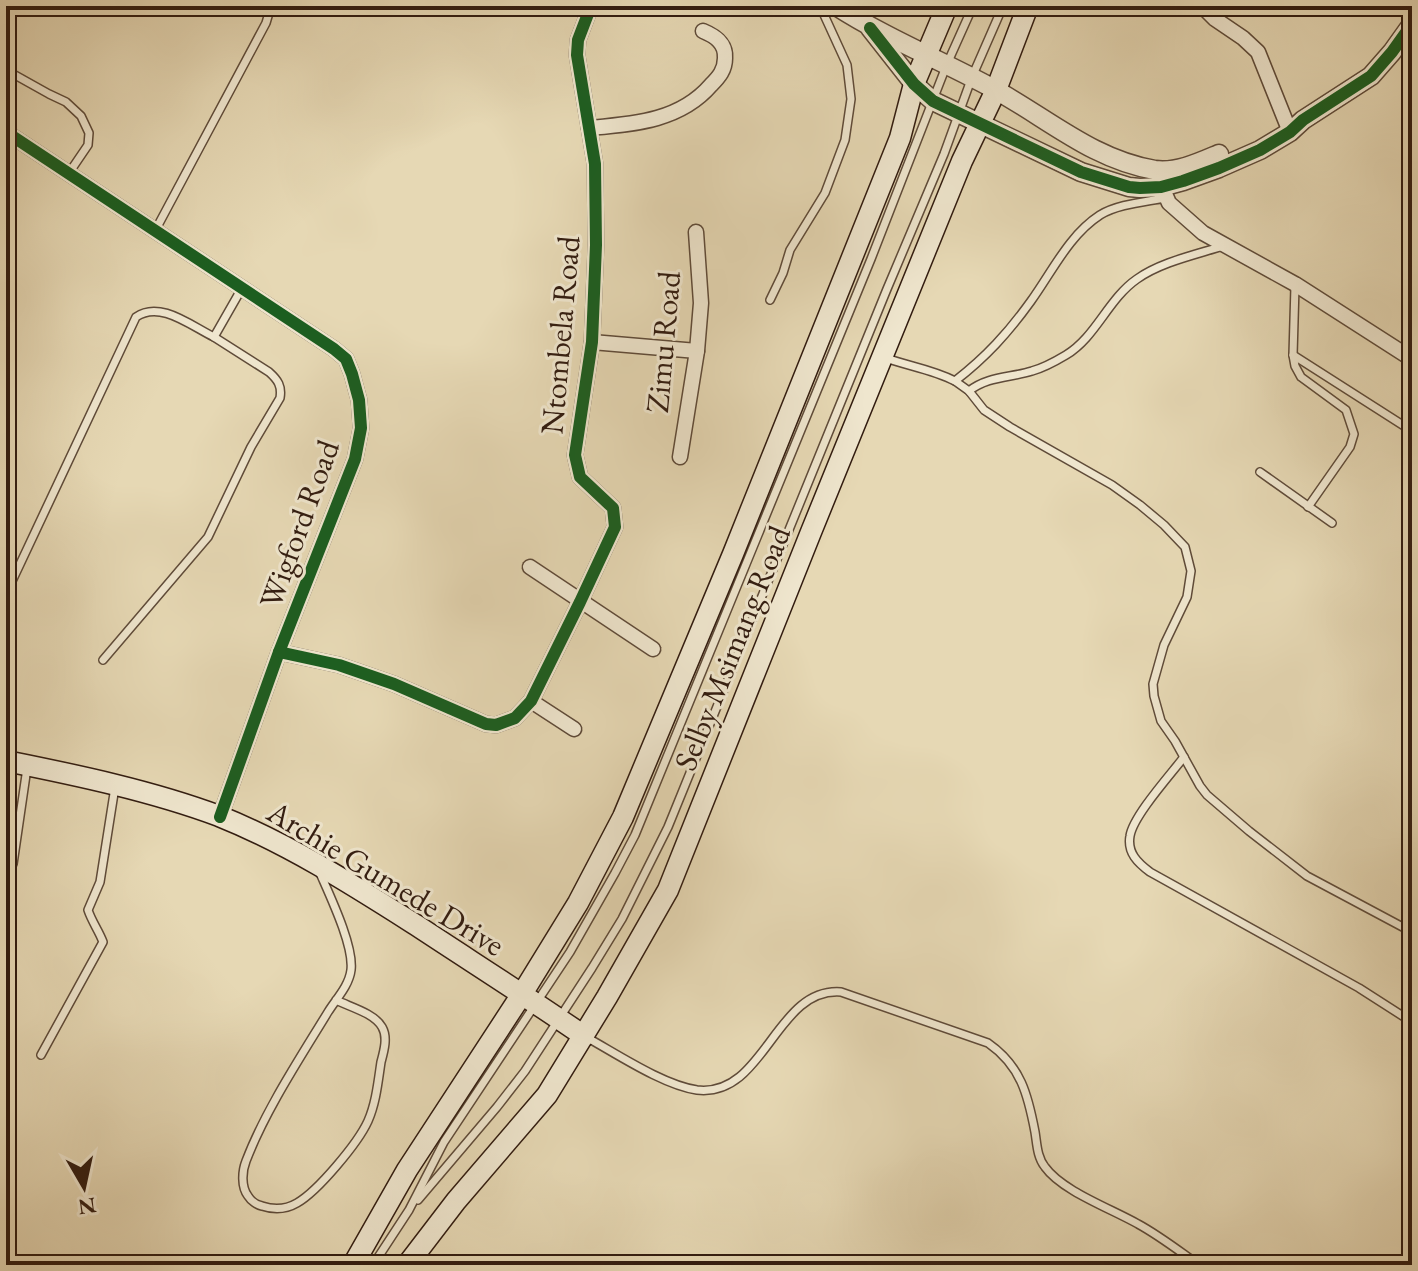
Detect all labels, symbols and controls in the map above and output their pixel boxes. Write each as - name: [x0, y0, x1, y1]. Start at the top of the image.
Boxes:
- street label: Ntombela Road: [530, 233, 590, 436]
- street label: Zimu Road: [636, 269, 690, 415]
- street label: Wigford Road: [249, 433, 349, 614]
- street label: Selby Msimang Road: [664, 519, 800, 776]
- street label: Archie Gumede Drive: [259, 790, 512, 965]
- north arrow: [44, 1147, 124, 1227]
- text: N: [76, 1191, 98, 1222]

